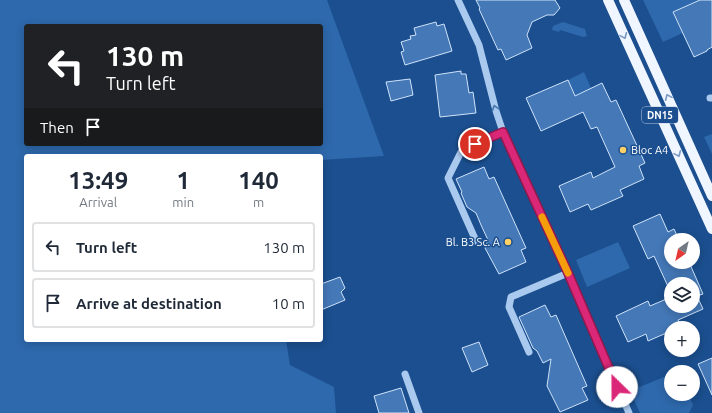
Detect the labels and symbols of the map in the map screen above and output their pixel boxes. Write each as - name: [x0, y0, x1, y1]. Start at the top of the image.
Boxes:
- one-way arrow: [619, 31, 627, 39]
- one-way arrow: [664, 94, 672, 101]
- one-way arrow: [491, 105, 500, 112]
- road number: DN15: [642, 107, 678, 123]
- pin: [458, 127, 492, 161]
- place label: Bloc A4: [631, 144, 668, 156]
- marker: Bloc A4: [618, 145, 628, 155]
- one-way arrow: [673, 150, 681, 157]
- north arrow: [664, 233, 700, 269]
- place label: Bl. B3 Sc. A: [446, 236, 501, 248]
- marker: Bl. B3 Sc. A: [503, 237, 513, 247]
- position arrow: [596, 366, 638, 408]

